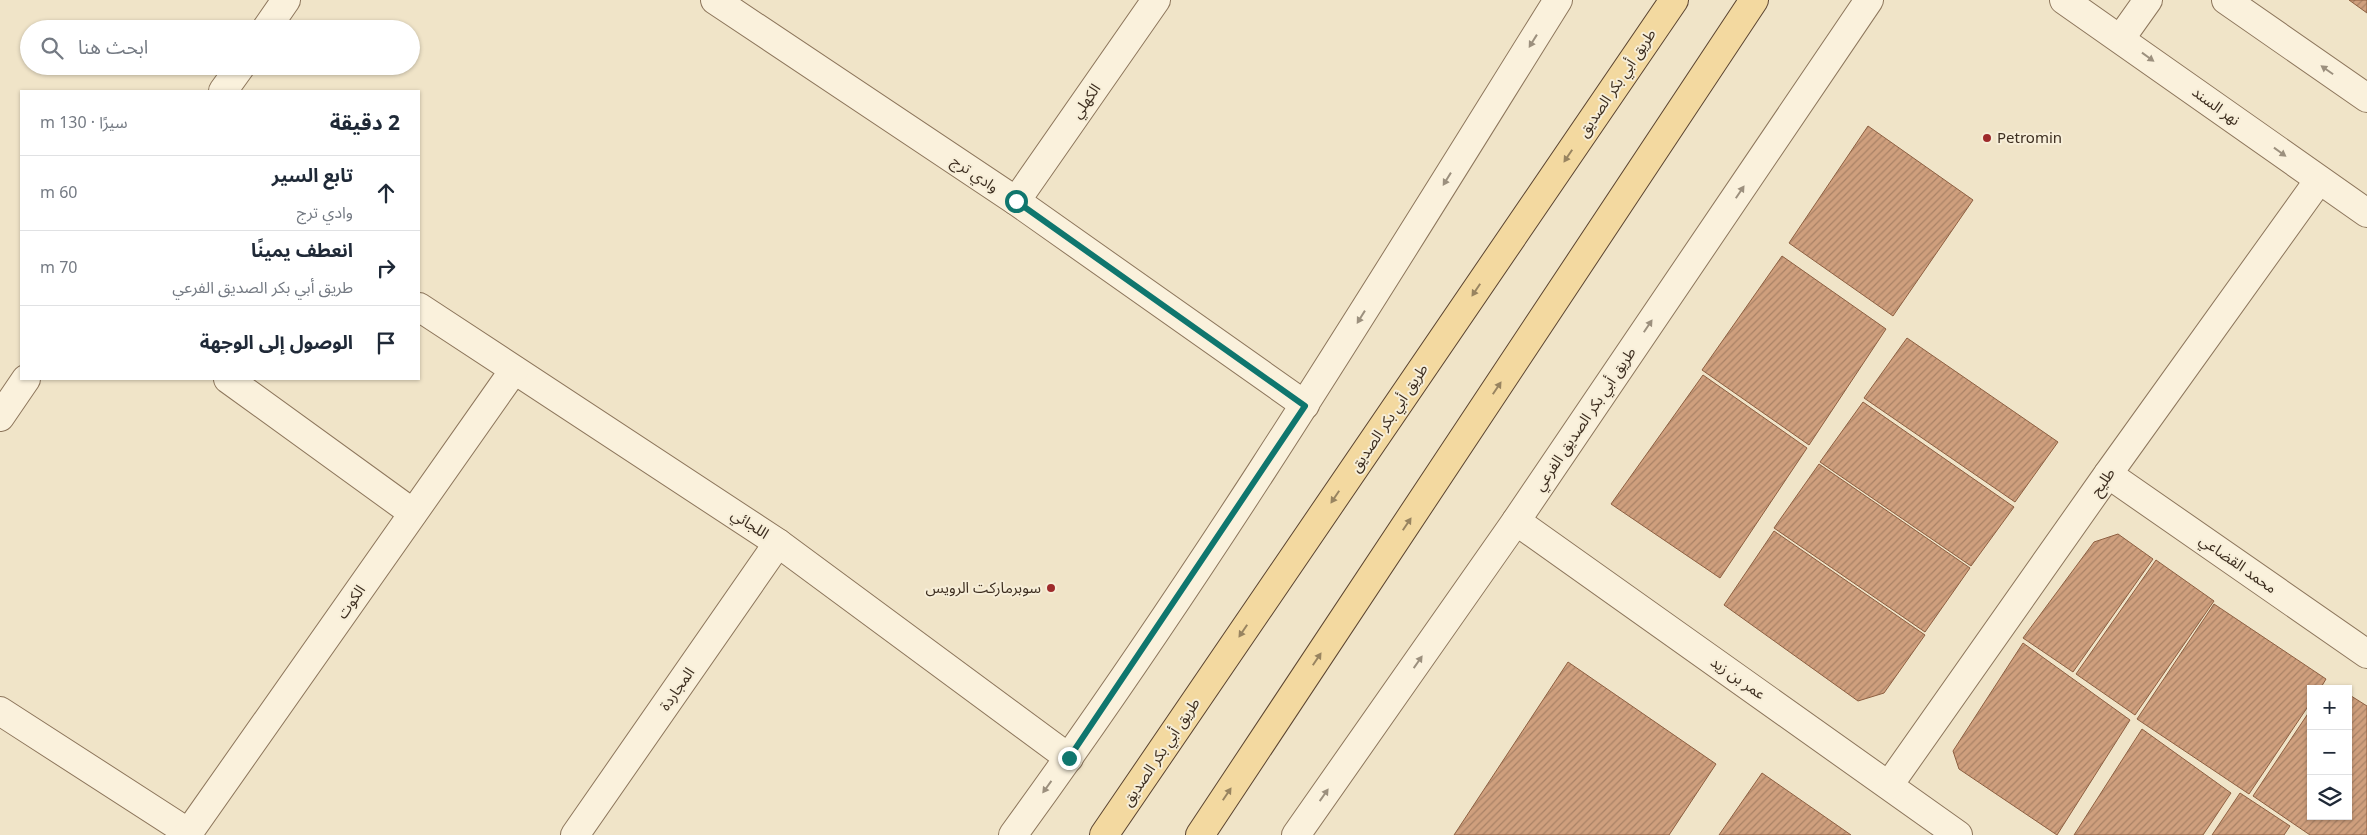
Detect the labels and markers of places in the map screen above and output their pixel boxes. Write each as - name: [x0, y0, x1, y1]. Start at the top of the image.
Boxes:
- place label: Petromin: [1997, 122, 2062, 154]
- marker: Petromin: [1981, 132, 1993, 144]
- place label: سوبرماركت الرويس: [926, 572, 1041, 604]
- marker: سوبرماركت الرويس: [1045, 582, 1057, 594]

